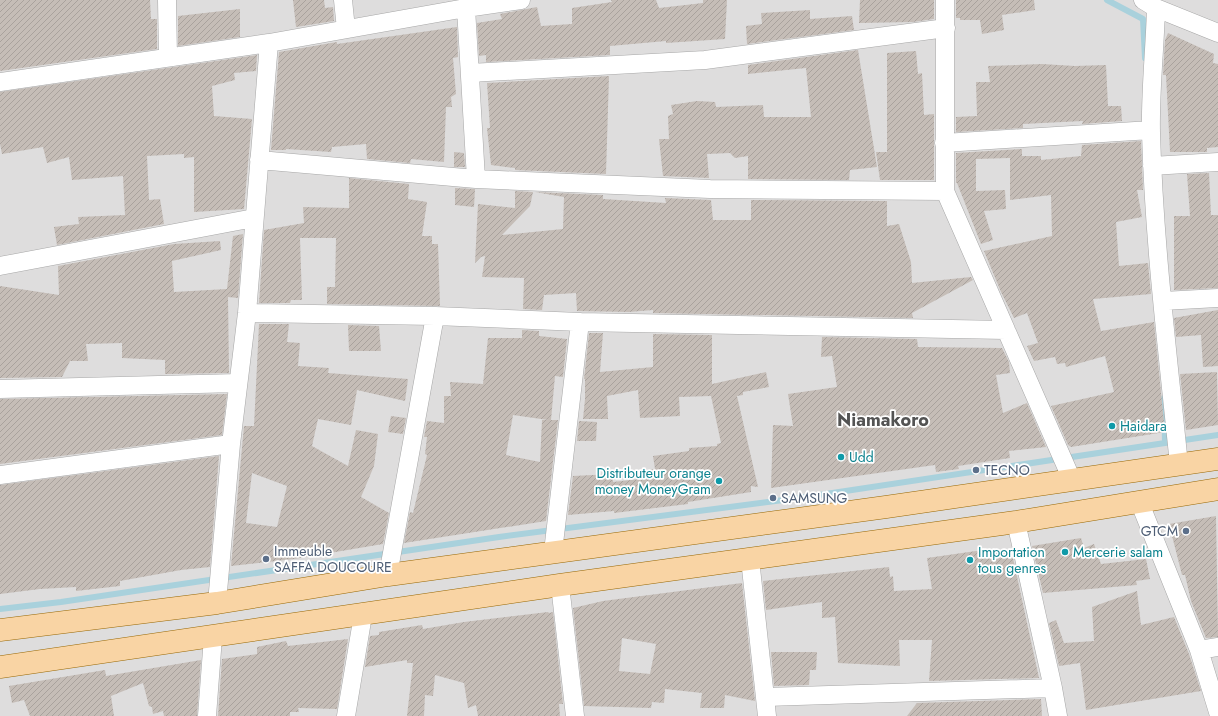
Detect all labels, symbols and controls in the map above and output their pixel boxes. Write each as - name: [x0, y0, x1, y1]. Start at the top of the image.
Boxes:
- district label: Niamakoro: [837, 407, 929, 433]
- place label: Haidara: [1120, 416, 1167, 436]
- marker: Haidara: [1107, 421, 1117, 431]
- place label: Udd: [849, 447, 874, 467]
- marker: Udd: [836, 452, 846, 462]
- place label: TECNO: [984, 460, 1030, 480]
- place label: Distributeur orange money MoneyGram: [595, 463, 711, 499]
- marker: TECNO: [971, 465, 981, 475]
- marker: Distributeur orange money MoneyGram: [714, 476, 724, 486]
- place label: SAMSUNG: [781, 488, 848, 508]
- marker: SAMSUNG: [768, 493, 778, 503]
- place label: GTCM: [1141, 521, 1178, 541]
- marker: GTCM: [1181, 526, 1191, 536]
- place label: Immeuble SAFFA DOUCOURE: [274, 541, 392, 577]
- place label: Importation tous genres: [978, 542, 1047, 578]
- place label: Mercerie salam: [1073, 542, 1163, 562]
- marker: Mercerie salam: [1060, 547, 1070, 557]
- marker: Immeuble SAFFA DOUCOURE: [261, 554, 271, 564]
- marker: Importation tous genres: [965, 555, 975, 565]

